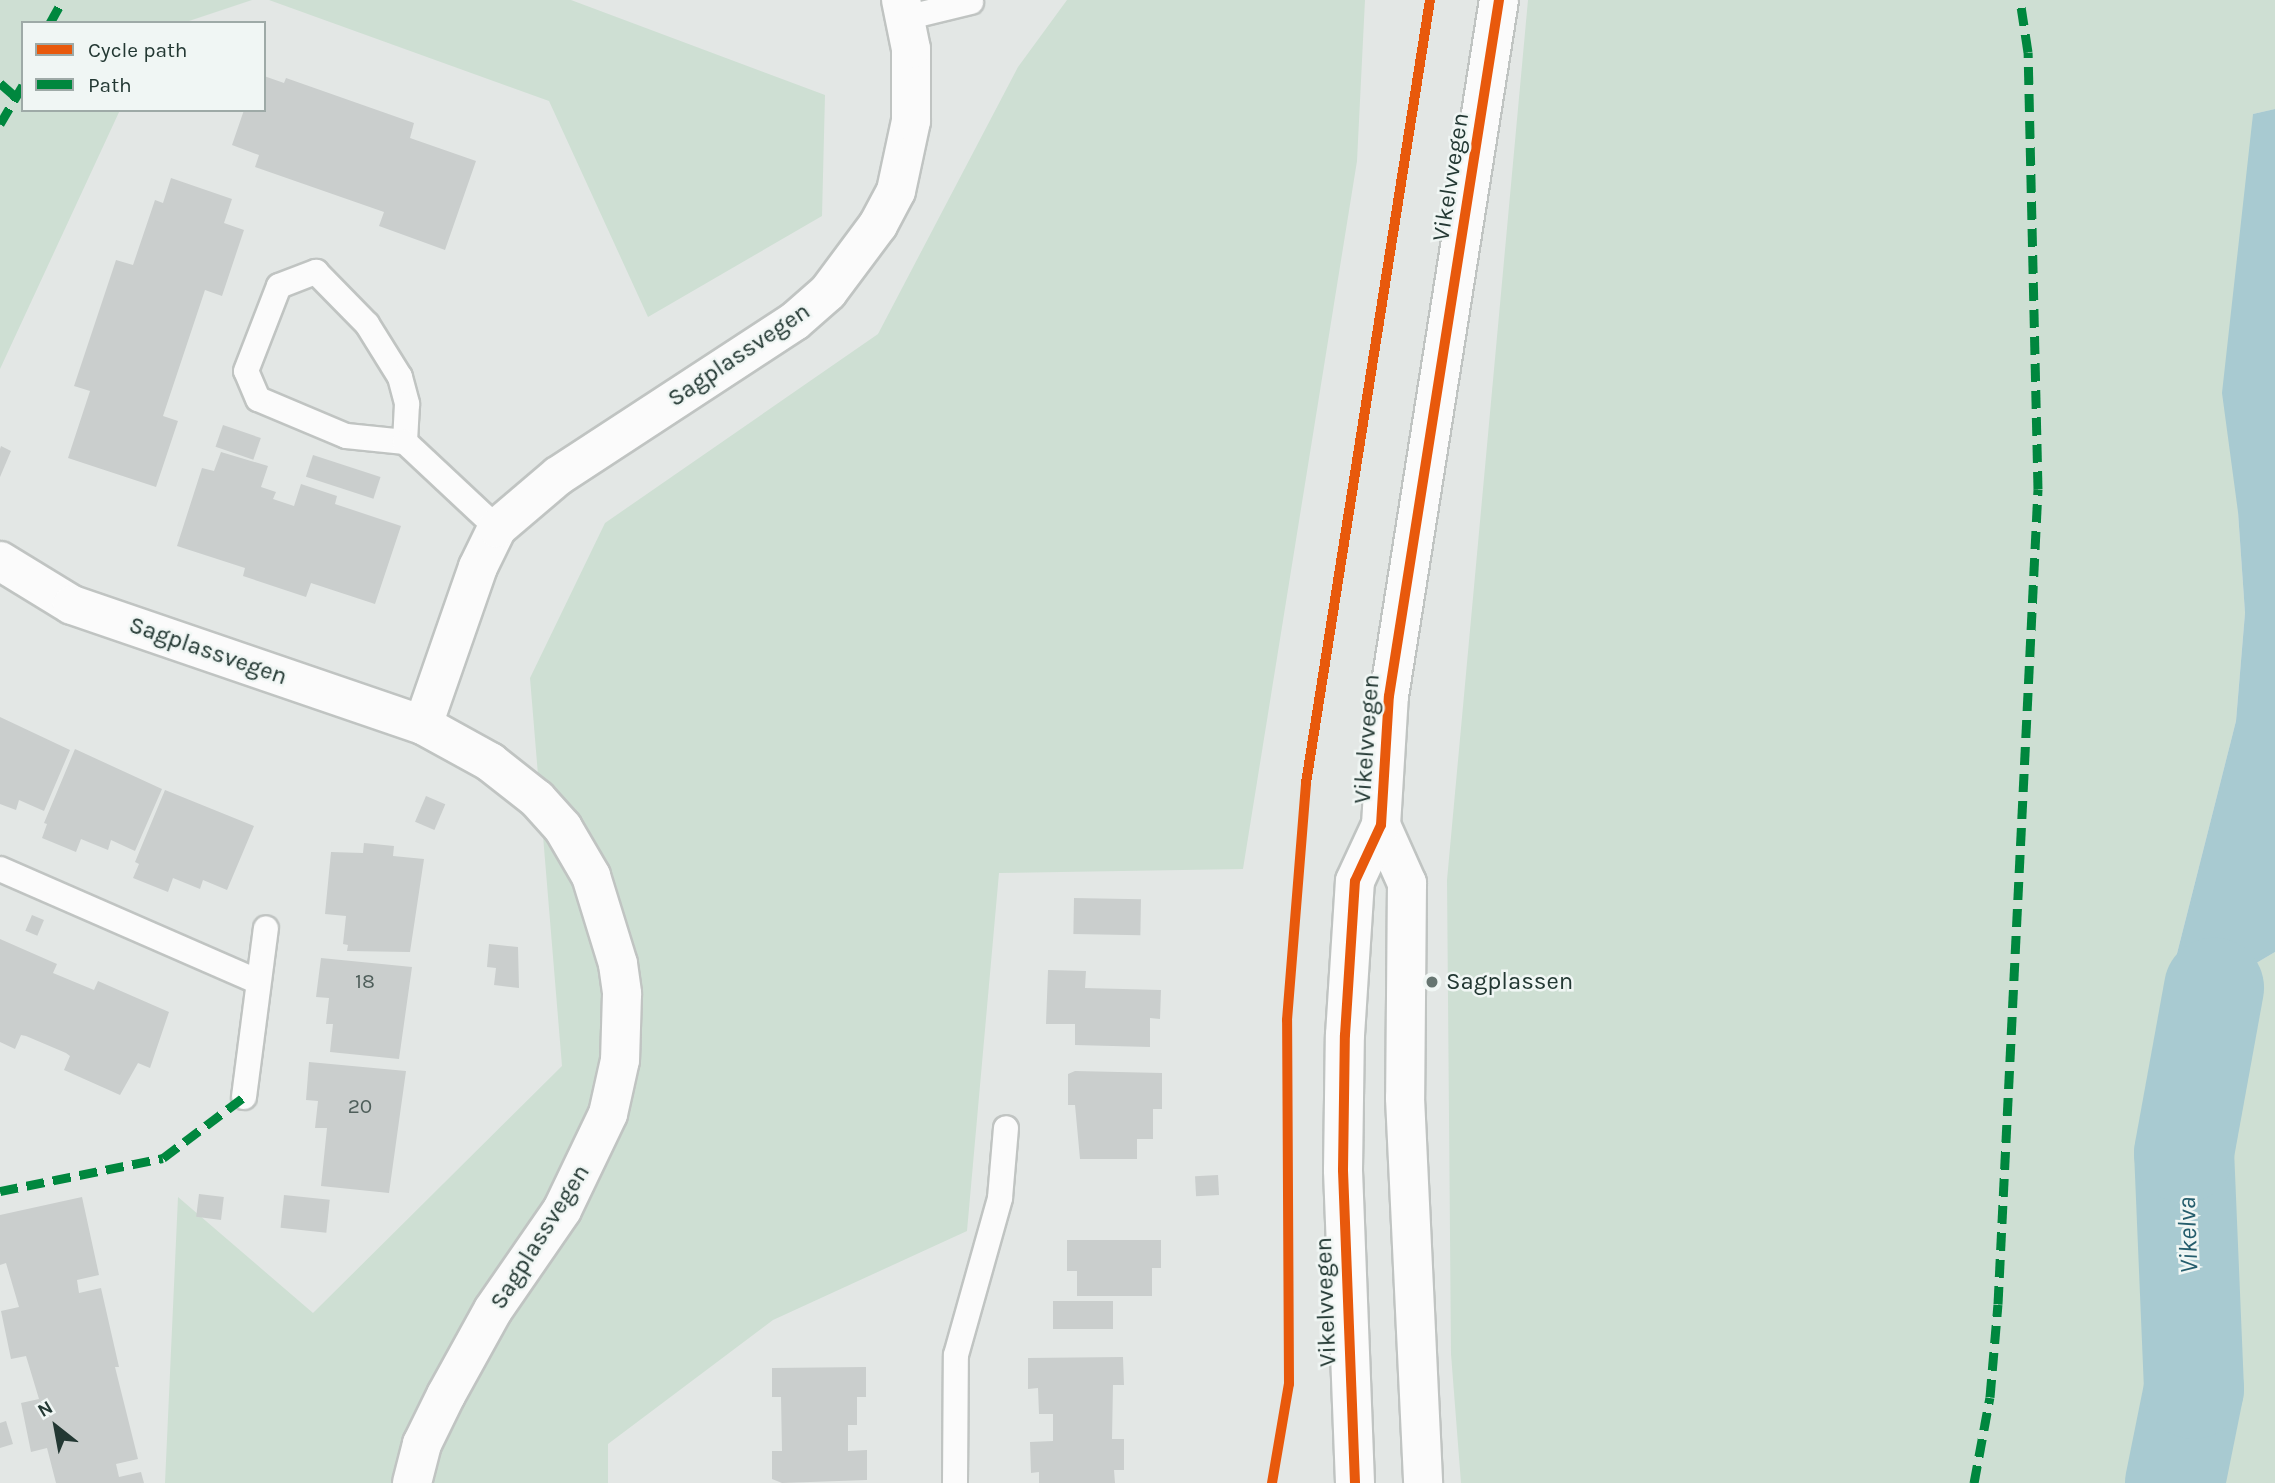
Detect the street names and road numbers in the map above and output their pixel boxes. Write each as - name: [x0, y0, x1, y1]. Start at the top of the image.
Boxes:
- street label: Vikelvvegen: [1427, 111, 1475, 243]
- street label: Sagplassvegen: [662, 297, 816, 413]
- street label: Sagplassvegen: [125, 610, 291, 692]
- street label: Vikelvvegen: [1348, 673, 1386, 805]
- street label: Sagplassvegen: [484, 1159, 596, 1315]
- street label: Vikelvvegen: [1309, 1237, 1343, 1367]

